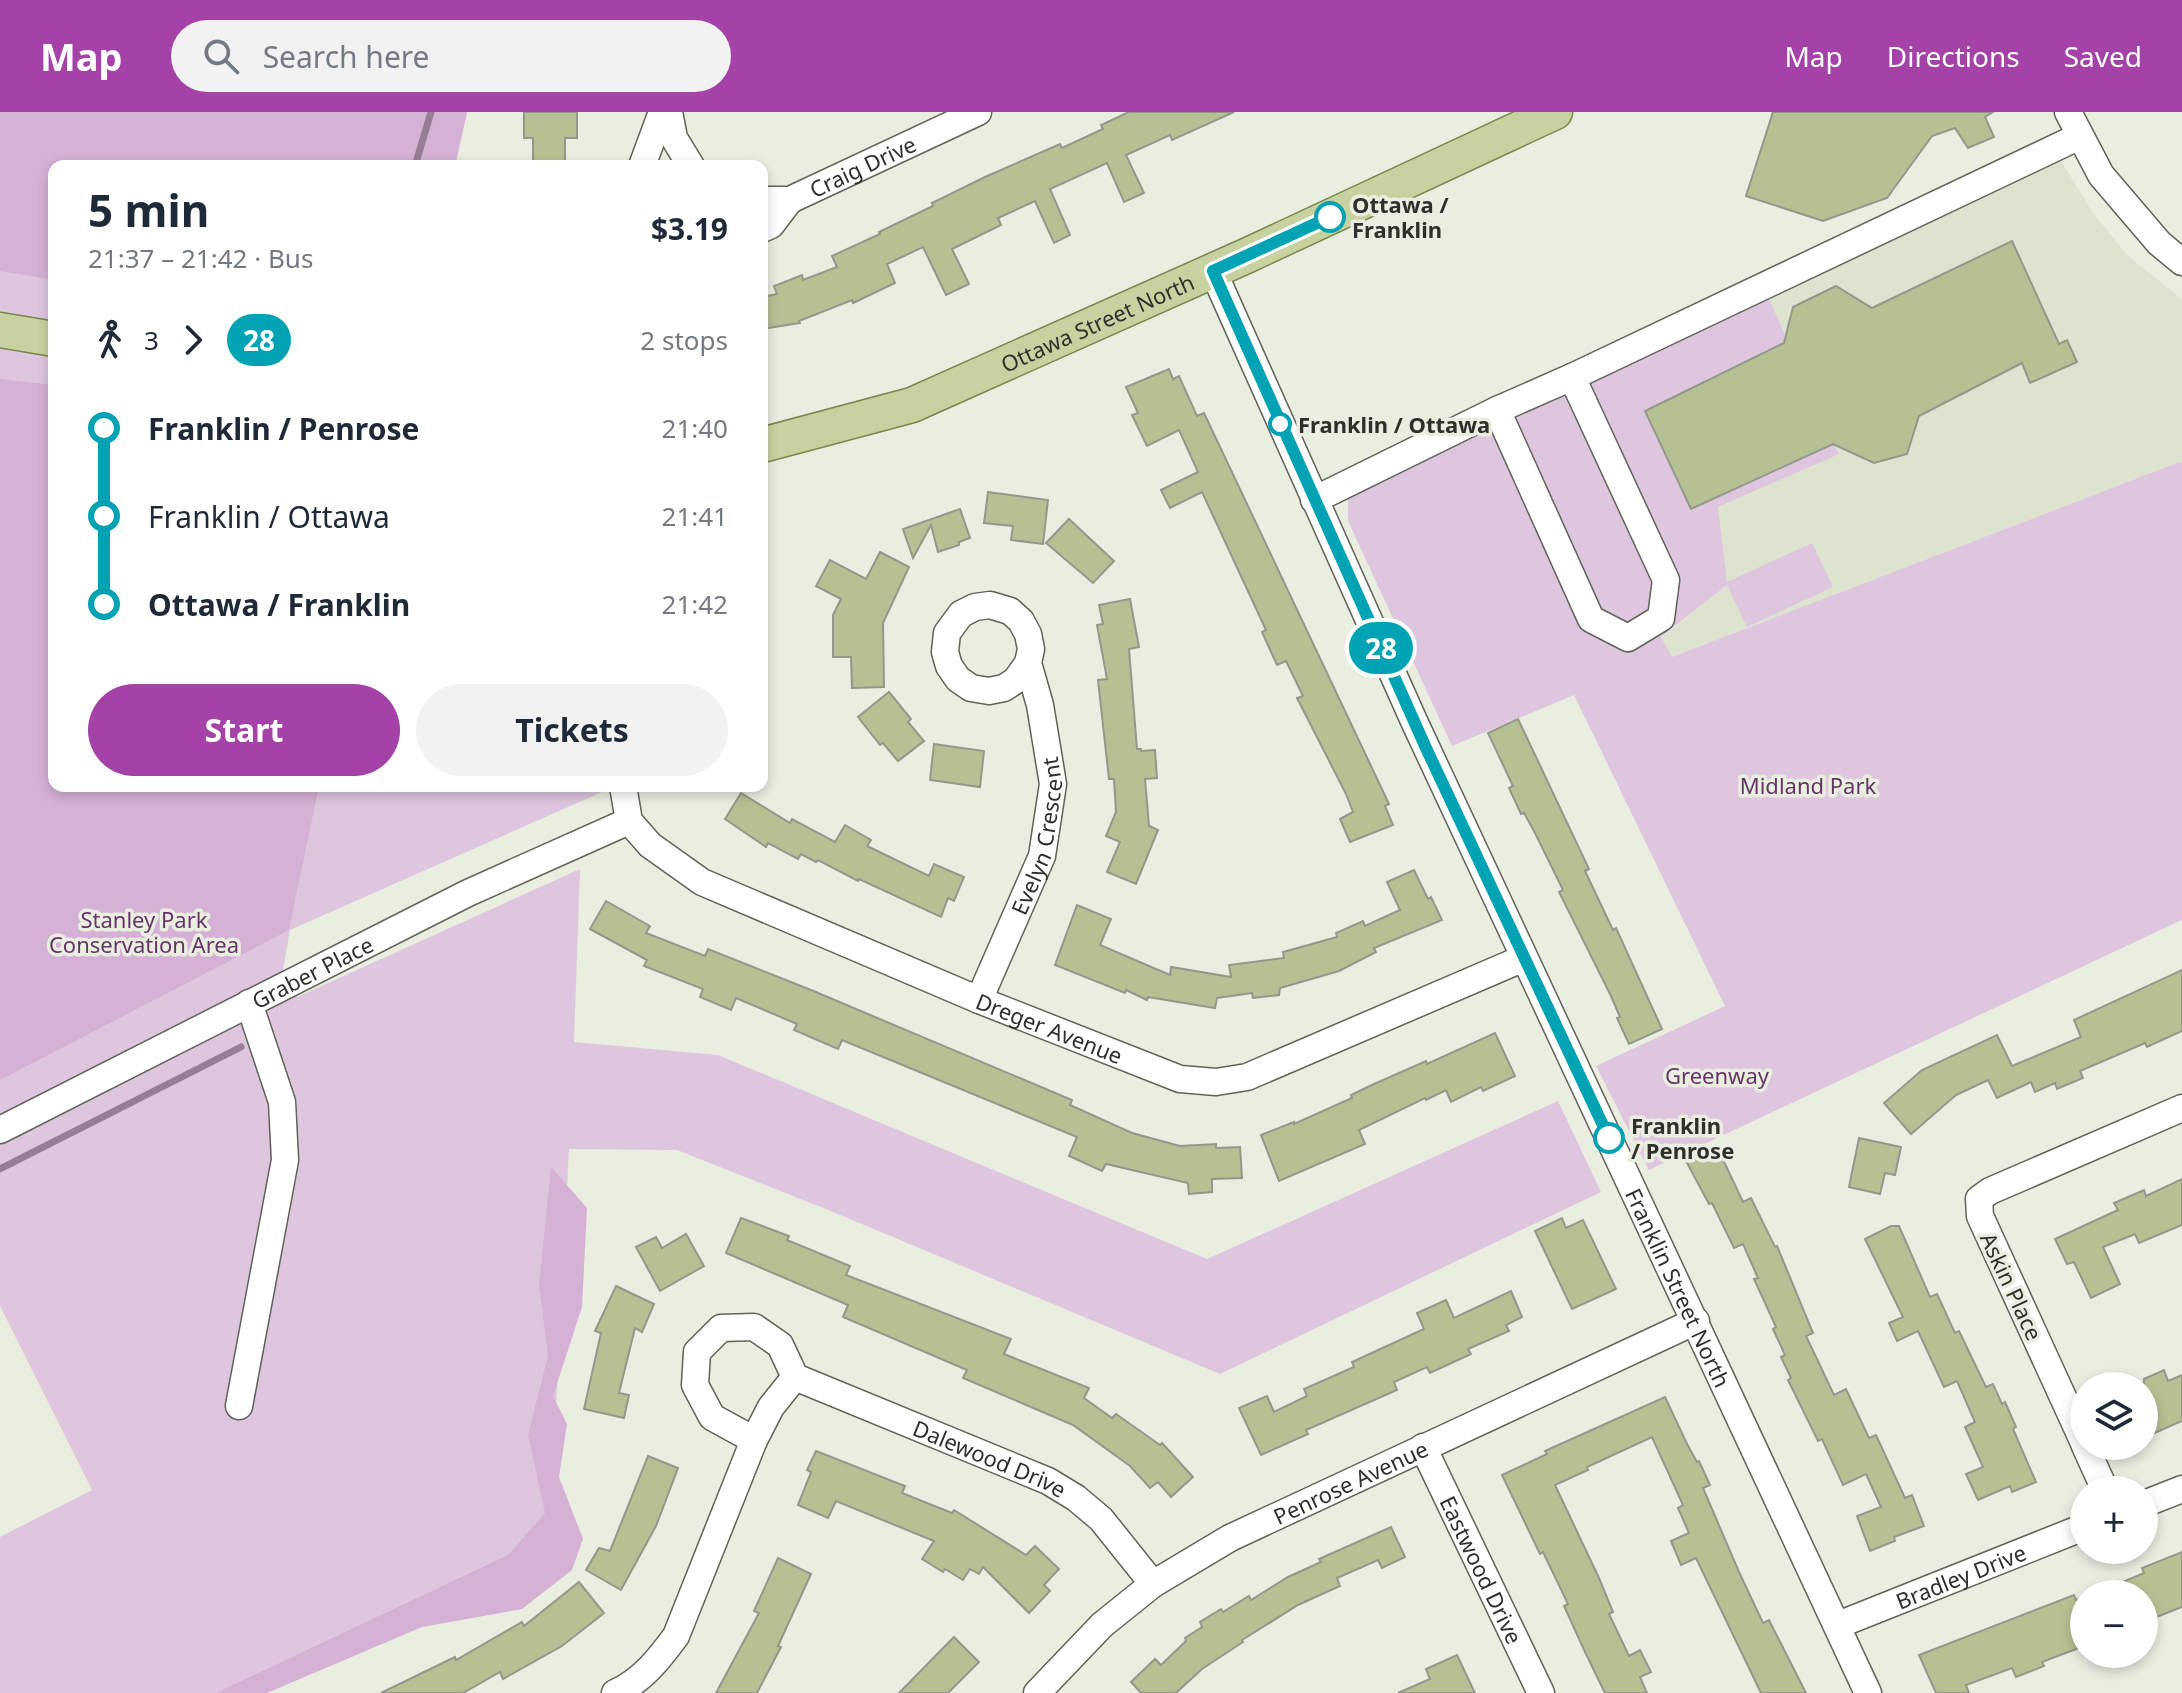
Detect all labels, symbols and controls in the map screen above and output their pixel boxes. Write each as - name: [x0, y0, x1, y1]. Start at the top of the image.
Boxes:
- search box: [171, 20, 731, 92]
- text: Map: [40, 30, 123, 82]
- icon: search: [199, 34, 243, 78]
- text: Search here: [263, 36, 430, 77]
- text: Map: [1784, 37, 1843, 75]
- text: Directions: [1887, 37, 2020, 75]
- text: Saved: [2064, 37, 2142, 75]
- street label: Craig Drive: [804, 128, 921, 204]
- text: 5 min: [88, 180, 209, 240]
- place label: Ottawa / Franklin: [1352, 189, 1449, 244]
- marker: Ottawa / Franklin: [1315, 202, 1345, 232]
- text: $3.19: [651, 208, 728, 249]
- text: 21:37 – 21:42 · Bus: [88, 240, 313, 276]
- street label: Ottawa Street North: [996, 266, 1199, 379]
- icon: walk: [88, 318, 132, 362]
- icon: forward: [171, 318, 215, 362]
- text: 28: [243, 321, 275, 359]
- text: 3: [144, 322, 159, 358]
- text: 2 stops: [640, 322, 728, 358]
- text: Franklin / Penrose: [148, 408, 419, 449]
- place label: Franklin / Ottawa: [1298, 409, 1490, 439]
- text: 21:40: [662, 410, 728, 446]
- marker: Franklin / Ottawa: [1269, 413, 1291, 435]
- text: Franklin / Ottawa: [148, 496, 390, 537]
- text: 21:41: [662, 498, 728, 534]
- text: Ottawa / Franklin: [148, 584, 410, 625]
- text: 21:42: [662, 586, 728, 622]
- line badge: 28: [1345, 622, 1417, 674]
- text: 28: [1365, 629, 1397, 667]
- button: Start: [88, 684, 400, 776]
- button: Tickets: [416, 684, 728, 776]
- street label: Evelyn Crescent: [1003, 755, 1069, 919]
- park label: Midland Park: [1740, 770, 1877, 800]
- park label: Stanley Park Conservation Area: [49, 904, 239, 959]
- street label: Graber Place: [247, 929, 378, 1015]
- street label: Dreger Avenue: [972, 985, 1127, 1070]
- park label: Greenway: [1665, 1060, 1770, 1090]
- place label: Franklin / Penrose: [1631, 1110, 1734, 1165]
- marker: Franklin / Penrose: [1594, 1123, 1624, 1153]
- street label: Franklin Street North: [1619, 1183, 1738, 1392]
- street label: Askin Place: [1974, 1227, 2050, 1345]
- map controls: [2070, 1372, 2158, 1668]
- button: layers: [2070, 1372, 2158, 1460]
- street label: Dalewood Drive: [909, 1412, 1072, 1504]
- street label: Penrose Avenue: [1268, 1433, 1433, 1531]
- button: +: [2070, 1476, 2158, 1564]
- street label: Eastwood Drive: [1434, 1491, 1530, 1649]
- street label: Bradley Drive: [1891, 1537, 2030, 1616]
- button: −: [2070, 1580, 2158, 1668]

